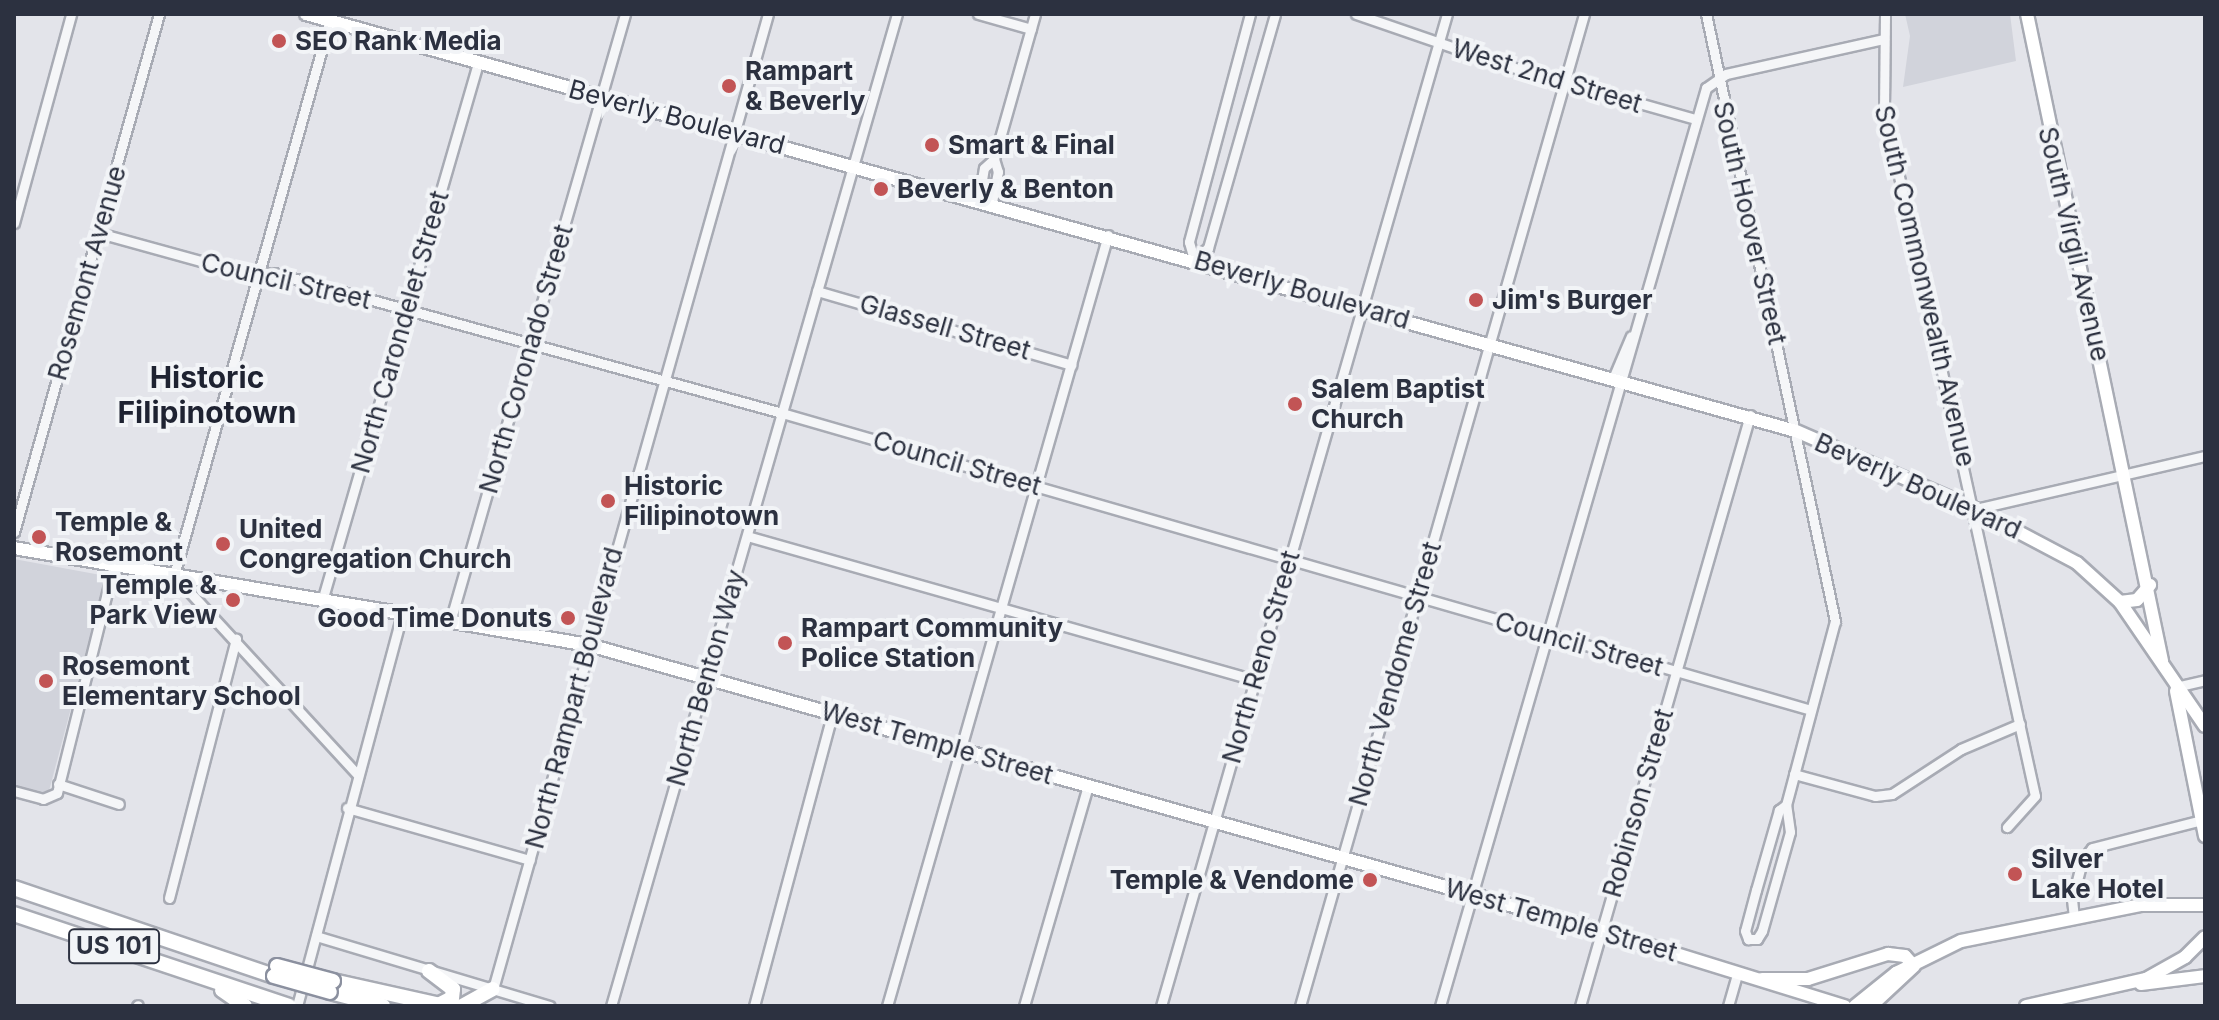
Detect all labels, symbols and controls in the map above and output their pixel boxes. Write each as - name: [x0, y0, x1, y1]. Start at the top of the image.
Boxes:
- place label: SEO Rank Media: [295, 25, 502, 57]
- marker: SEO Rank Media: [270, 32, 288, 50]
- street label: West 2nd Street: [1448, 32, 1646, 120]
- place label: Rampart & Beverly: [745, 55, 865, 116]
- street label: Beverly Boulevard: [565, 73, 789, 161]
- marker: Rampart & Beverly: [720, 77, 738, 95]
- street label: South Hoover Street: [1707, 98, 1793, 348]
- street label: South Commonwealth Avenue: [1868, 102, 1982, 470]
- street label: South Virgil Avenue: [2032, 124, 2116, 364]
- place label: Smart & Final: [948, 129, 1115, 161]
- marker: Smart & Final: [923, 136, 941, 154]
- street label: Rosemont Avenue: [41, 162, 133, 384]
- place label: Beverly & Benton: [897, 173, 1114, 205]
- marker: Beverly & Benton: [872, 180, 890, 198]
- street label: North Carondelet Street: [345, 187, 455, 477]
- street label: North Coronado Street: [473, 221, 579, 497]
- street label: Beverly Boulevard: [1191, 244, 1413, 336]
- street label: Council Street: [198, 246, 374, 316]
- place label: Jim's Burger: [1492, 284, 1653, 316]
- street label: Glassell Street: [856, 288, 1034, 366]
- marker: Jim's Burger: [1467, 291, 1485, 309]
- district label: Historic Filipinotown: [118, 359, 296, 430]
- place label: Salem Baptist Church: [1311, 373, 1485, 434]
- marker: Salem Baptist Church: [1286, 395, 1304, 413]
- street label: Council Street: [869, 424, 1045, 502]
- street label: Beverly Boulevard: [1810, 426, 2026, 546]
- place label: Historic Filipinotown: [624, 470, 779, 532]
- marker: Historic Filipinotown: [599, 492, 617, 510]
- place label: Temple & Rosemont: [55, 506, 183, 568]
- place label: United Congregation Church: [239, 513, 512, 574]
- marker: Temple & Rosemont: [30, 528, 48, 546]
- marker: United Congregation Church: [214, 535, 232, 553]
- street label: North Vendome Street: [1342, 538, 1448, 810]
- street label: North Rampart Boulevard: [519, 544, 629, 852]
- street label: North Reno Street: [1216, 547, 1306, 767]
- street label: North Benton Way: [660, 566, 752, 790]
- place label: Temple & Park View: [89, 569, 217, 630]
- marker: Temple & Park View: [224, 591, 242, 609]
- place label: Good Time Donuts: [317, 602, 552, 634]
- street label: Council Street: [1491, 605, 1667, 683]
- marker: Good Time Donuts: [559, 609, 577, 627]
- place label: Rampart Community Police Station: [801, 612, 1063, 674]
- marker: Rampart Community Police Station: [776, 634, 794, 652]
- place label: Rosemont Elementary School: [62, 650, 301, 712]
- marker: Rosemont Elementary School: [37, 672, 55, 690]
- street label: West Temple Street: [817, 695, 1057, 791]
- street label: Robinson Street: [1596, 705, 1680, 901]
- place label: Silver Lake Hotel: [2031, 843, 2164, 904]
- place label: Temple & Vendome: [1110, 864, 1354, 896]
- marker: Silver Lake Hotel: [2006, 865, 2024, 883]
- marker: Temple & Vendome: [1361, 871, 1379, 889]
- street label: West Temple Street: [1441, 872, 1681, 968]
- road number: US 101: [68, 926, 160, 966]

